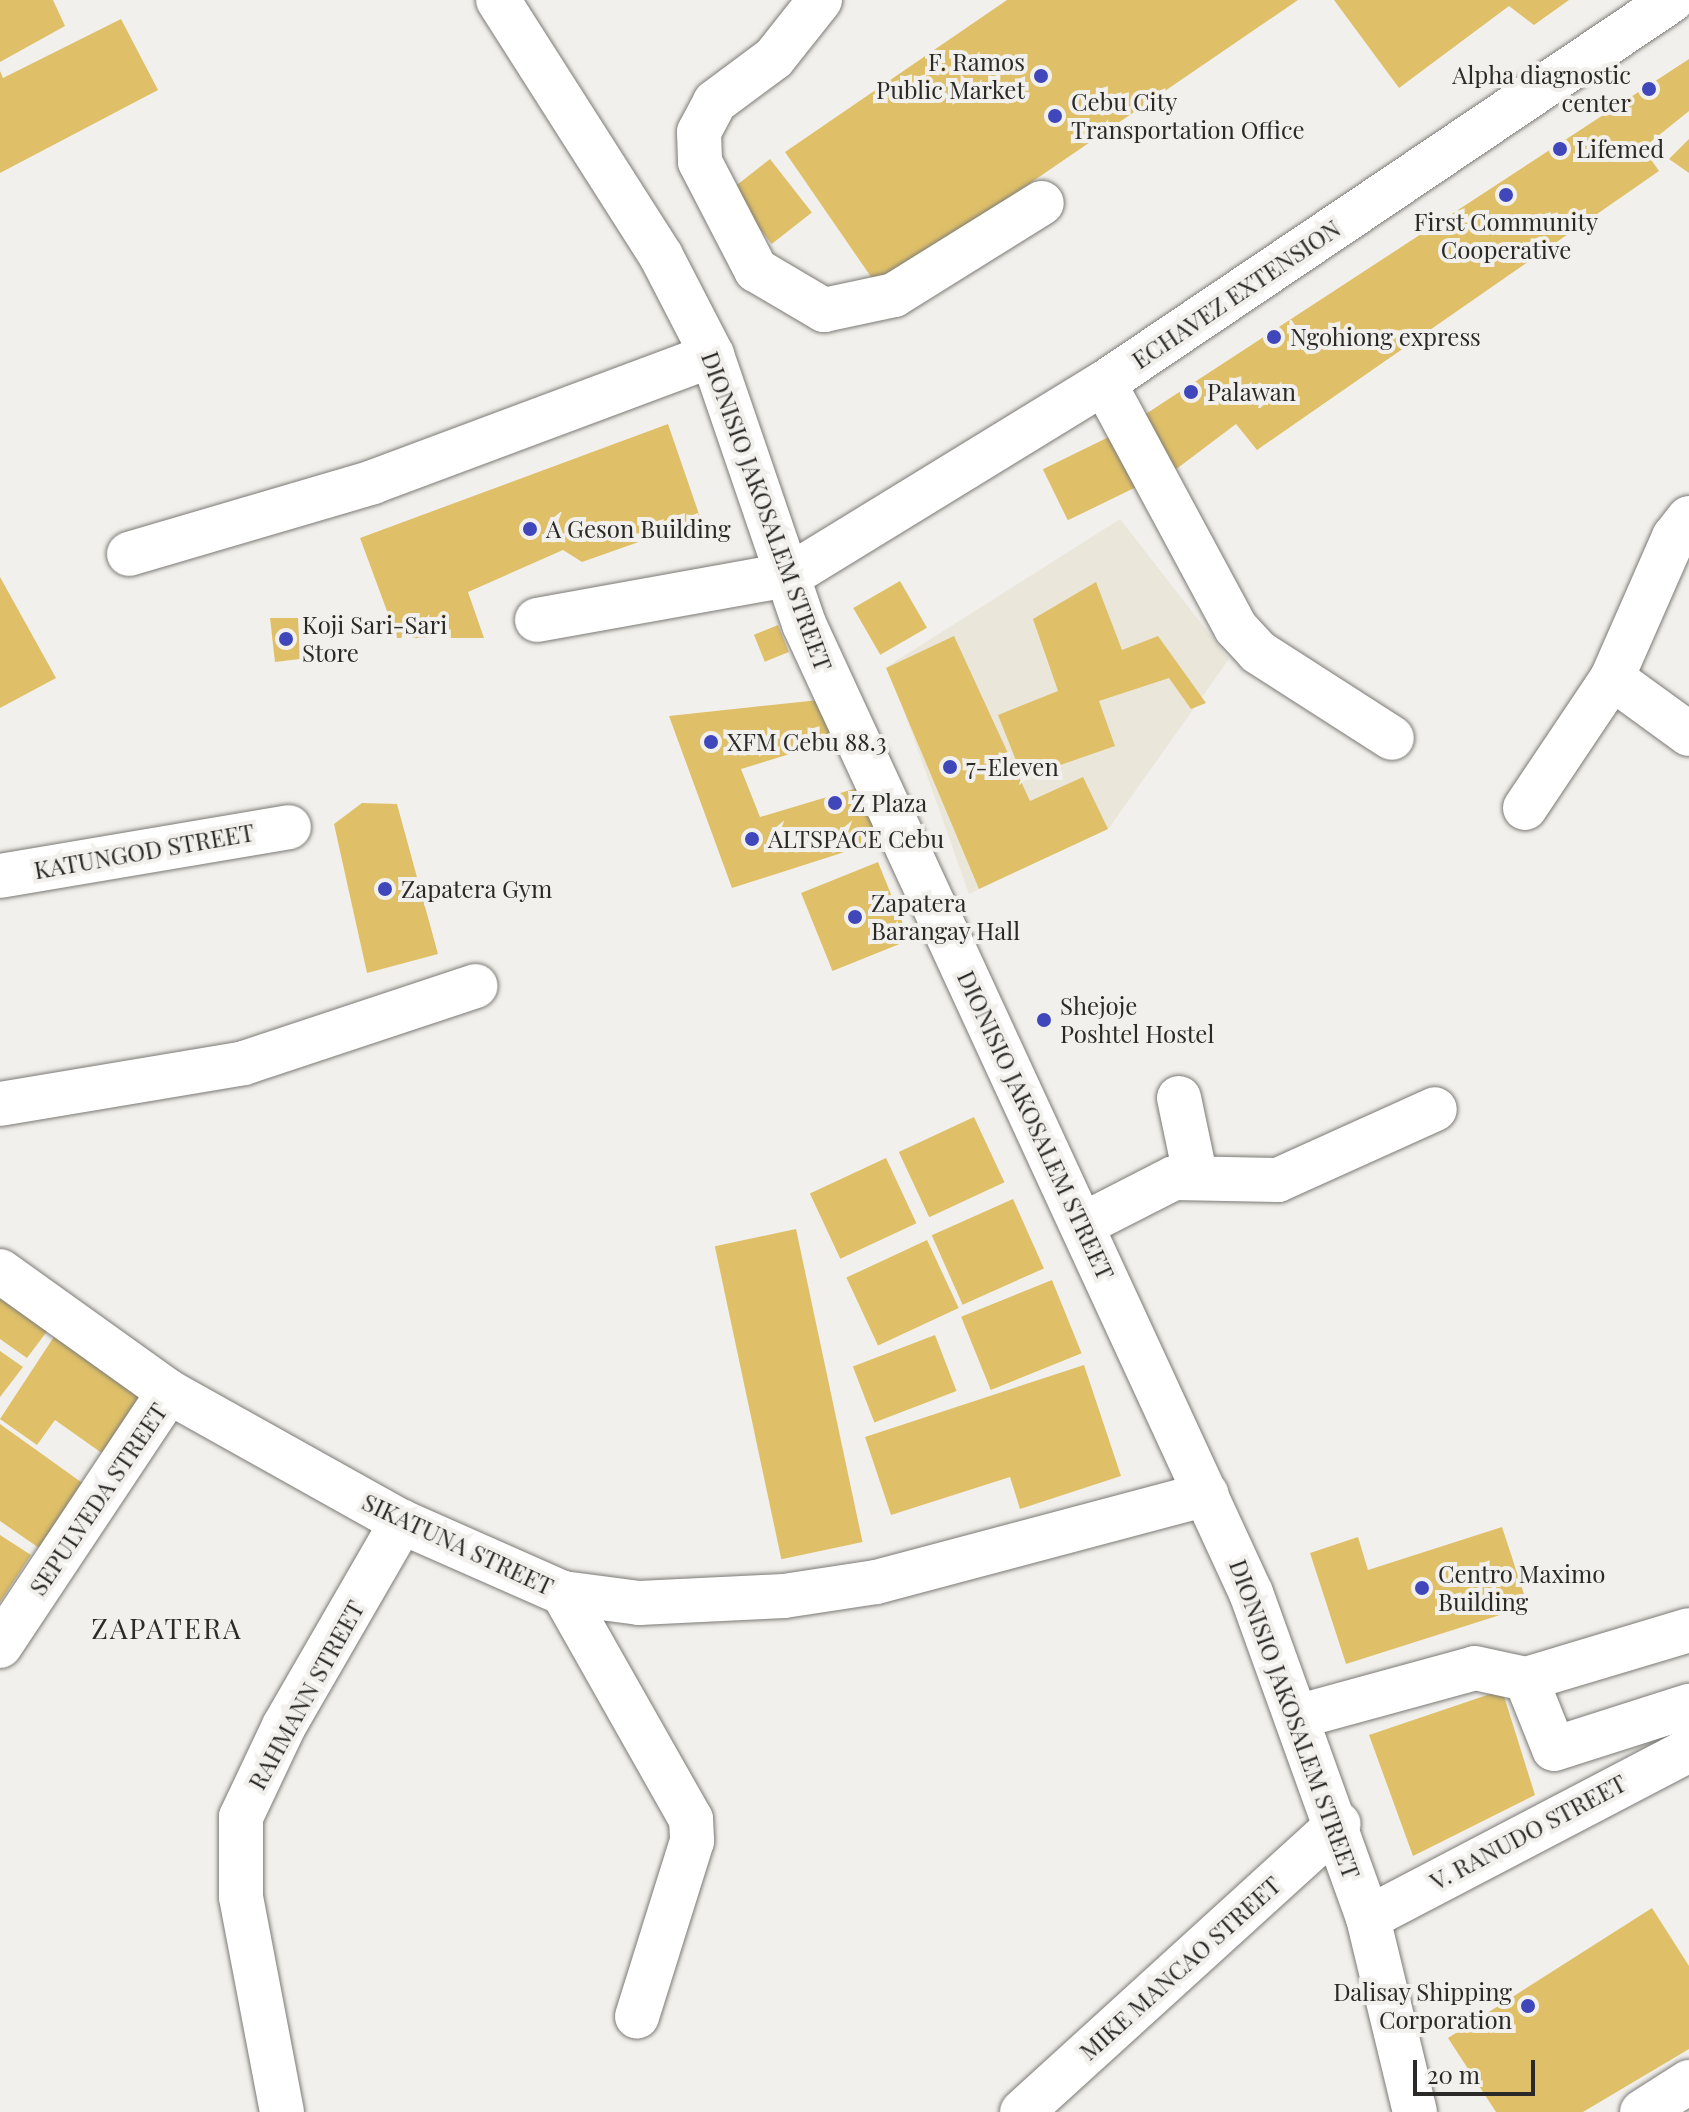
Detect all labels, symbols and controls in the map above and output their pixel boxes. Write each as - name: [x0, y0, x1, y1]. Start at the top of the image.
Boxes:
- place label: F. Ramos Public Market: [876, 48, 1025, 104]
- place label: Alpha diagnostic center: [1452, 61, 1631, 117]
- marker: F. Ramos Public Market: [1032, 67, 1050, 85]
- marker: Alpha diagnostic center: [1638, 78, 1660, 100]
- place label: Cebu City Transportation Office: [1071, 88, 1305, 144]
- marker: Cebu City Transportation Office: [1046, 107, 1064, 125]
- place label: Lifemed: [1576, 135, 1664, 163]
- marker: Lifemed: [1551, 140, 1569, 158]
- marker: First Community Cooperative: [1497, 186, 1515, 204]
- place label: First Community Cooperative: [1414, 208, 1598, 264]
- street label: ECHAVEZ EXTENSION: [1126, 214, 1346, 374]
- place label: Ngohiong express: [1290, 323, 1481, 351]
- marker: Ngohiong express: [1265, 328, 1283, 346]
- street label: DIONISIO JAKOSALEM STREET: [696, 347, 838, 675]
- place label: Palawan: [1207, 378, 1296, 406]
- marker: Palawan: [1182, 383, 1200, 401]
- place label: A Geson Building: [546, 515, 731, 543]
- marker: A Geson Building: [521, 520, 539, 538]
- place label: Koji Sari-Sari Store: [302, 611, 447, 667]
- marker: Koji Sari-Sari Store: [277, 630, 295, 648]
- place label: XFM Cebu 88.3: [727, 728, 887, 756]
- marker: XFM Cebu 88.3: [702, 733, 720, 751]
- place label: 7-Eleven: [966, 753, 1059, 781]
- marker: 7-Eleven: [941, 758, 959, 776]
- place label: Z Plaza: [851, 789, 927, 817]
- marker: Z Plaza: [826, 794, 844, 812]
- street label: KATUNGOD STREET: [32, 817, 256, 885]
- place label: ALTSPACE Cebu: [768, 825, 944, 853]
- marker: ALTSPACE Cebu: [743, 830, 761, 848]
- place label: Zapatera Gym: [401, 875, 553, 903]
- marker: Zapatera Gym: [376, 880, 394, 898]
- place label: Zapatera Barangay Hall: [871, 889, 1021, 945]
- marker: Zapatera Barangay Hall: [846, 908, 864, 926]
- street label: DIONISIO JAKOSALEM STREET: [952, 966, 1120, 1284]
- place label: Shejoje Poshtel Hostel: [1060, 992, 1214, 1048]
- marker: Shejoje Poshtel Hostel: [1035, 1011, 1053, 1029]
- street label: SEPULVEDA STREET: [23, 1398, 173, 1600]
- street label: SIKATUNA STREET: [358, 1487, 558, 1601]
- street label: DIONISIO JAKOSALEM STREET: [1224, 1555, 1366, 1883]
- place label: Centro Maximo Building: [1438, 1560, 1605, 1616]
- marker: Centro Maximo Building: [1413, 1579, 1431, 1597]
- street label: RAHMANN STREET: [242, 1596, 370, 1794]
- district label: ZAPATERA: [91, 1611, 243, 1645]
- street label: V. RANUDO STREET: [1425, 1768, 1631, 1896]
- street label: MIKE MANCAO STREET: [1074, 1870, 1286, 2066]
- place label: Dalisay Shipping Corporation: [1333, 1978, 1512, 2034]
- marker: Dalisay Shipping Corporation: [1519, 1997, 1537, 2015]
- scale bar: [1417, 2044, 1539, 2094]
- text: 20 m: [1427, 2058, 1480, 2090]

